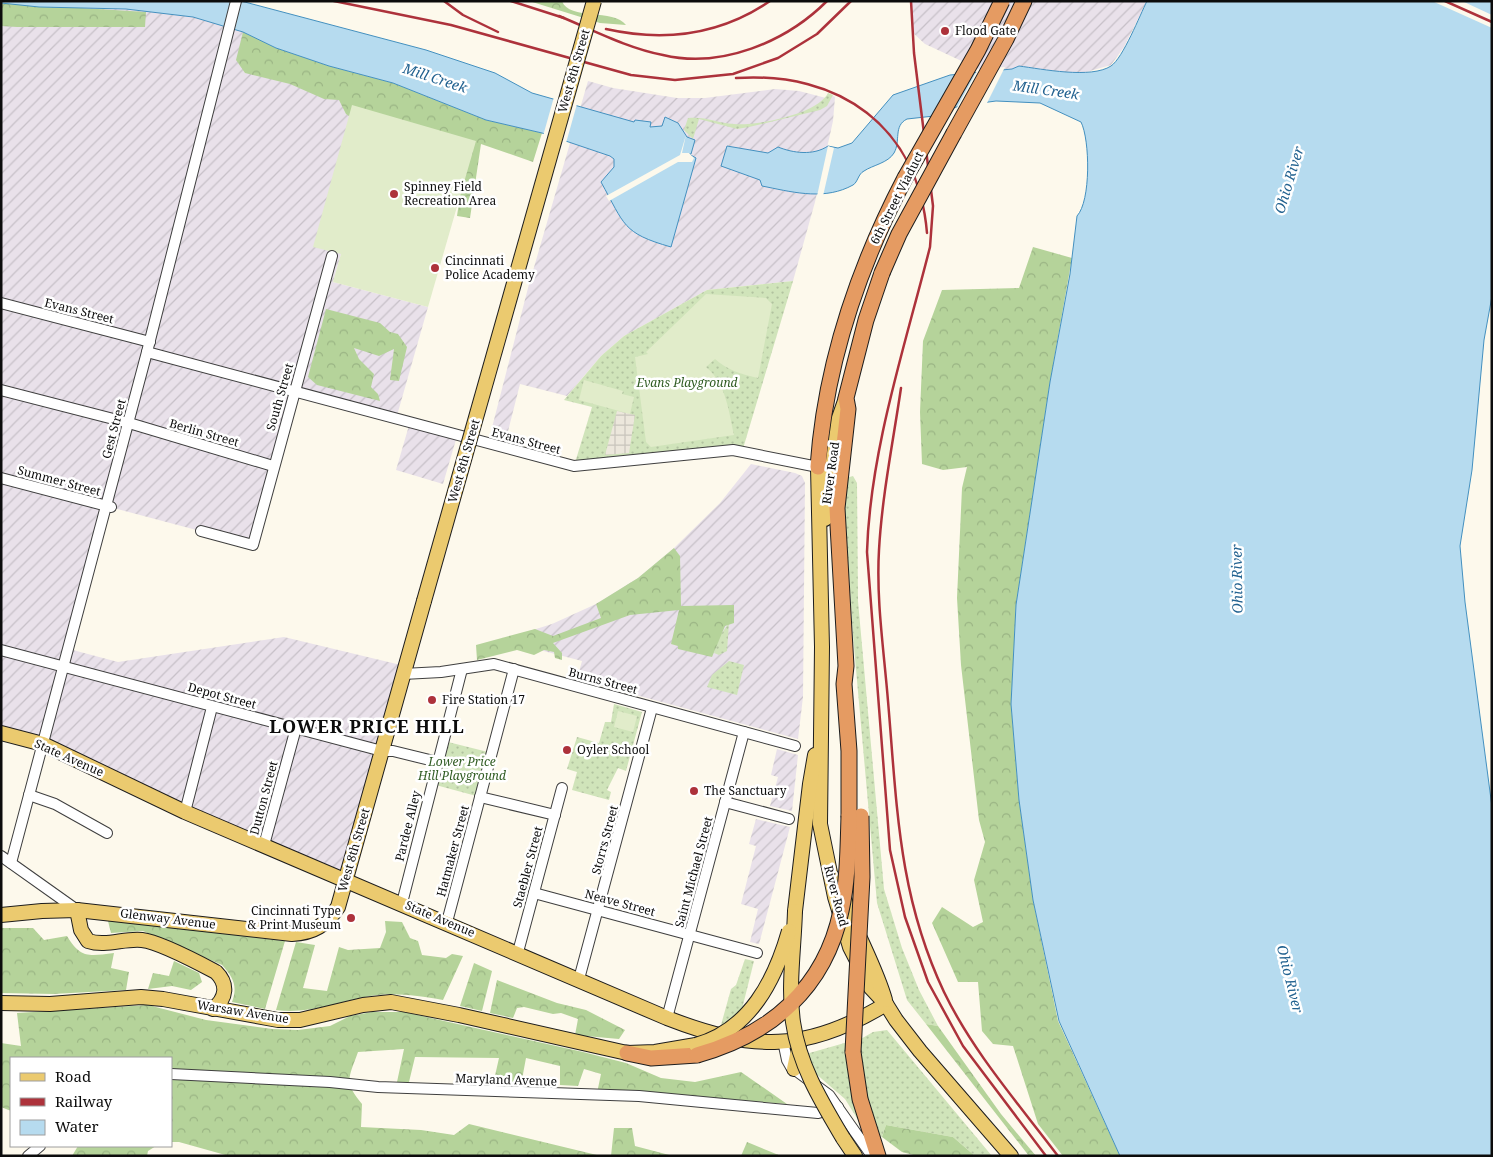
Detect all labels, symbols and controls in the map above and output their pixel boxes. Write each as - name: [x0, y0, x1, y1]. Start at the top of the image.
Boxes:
- place label: Flood Gate: [955, 22, 1016, 39]
- marker: Flood Gate: [939, 25, 951, 37]
- street label: West 8th Street: [553, 27, 594, 115]
- water label: Mill Creek: [400, 58, 471, 97]
- water label: Mill Creek: [1011, 75, 1081, 104]
- water label: Ohio River: [1269, 144, 1308, 216]
- street label: 6th Street Viaduct: [866, 148, 927, 247]
- place label: Spinney Field Recreation Area: [404, 178, 496, 209]
- marker: Spinney Field Recreation Area: [388, 188, 400, 200]
- place label: Cincinnati Police Academy: [445, 252, 535, 283]
- marker: Cincinnati Police Academy: [429, 262, 441, 274]
- street label: Evans Street: [43, 294, 116, 327]
- street label: South Street: [262, 361, 297, 433]
- park label: Evans Playground: [635, 374, 738, 391]
- street label: Gest Street: [97, 397, 130, 461]
- street label: Berlin Street: [167, 414, 241, 451]
- street label: West 8th Street: [443, 417, 484, 505]
- street label: Evans Street: [490, 423, 563, 458]
- street label: River Road: [818, 440, 843, 505]
- street label: Summer Street: [16, 461, 103, 500]
- water label: Ohio River: [1226, 544, 1247, 614]
- street label: Burns Street: [567, 663, 640, 698]
- street label: Depot Street: [186, 678, 258, 713]
- place label: Fire Station 17: [442, 691, 525, 708]
- marker: Fire Station 17: [426, 694, 438, 706]
- district label: LOWER PRICE HILL: [269, 714, 465, 738]
- street label: State Avenue: [32, 735, 107, 780]
- place label: Oyler School: [577, 741, 649, 758]
- marker: Oyler School: [561, 744, 573, 756]
- park label: Lower Price Hill Playground: [417, 753, 506, 784]
- street label: Dutton Street: [245, 759, 282, 837]
- place label: The Sanctuary: [704, 782, 787, 799]
- marker: The Sanctuary: [688, 785, 700, 797]
- street label: Pardee Alley: [391, 789, 425, 863]
- street label: Hatmaker Street: [432, 803, 473, 898]
- street label: Storrs Street: [587, 803, 622, 876]
- street label: West 8th Street: [333, 806, 374, 894]
- street label: Saint Michael Street: [671, 814, 717, 929]
- street label: Staebler Street: [508, 824, 547, 909]
- street label: River Road: [820, 863, 853, 929]
- street label: Neave Street: [583, 885, 657, 920]
- street label: State Avenue: [403, 896, 478, 941]
- place label: Cincinnati Type & Print Museum: [247, 902, 341, 933]
- street label: Glenway Avenue: [119, 904, 217, 933]
- marker: Cincinnati Type & Print Museum: [345, 912, 357, 924]
- water label: Ohio River: [1273, 943, 1308, 1015]
- street label: Warsaw Avenue: [196, 996, 290, 1027]
- legend: [10, 1057, 172, 1147]
- text: Road: [55, 1066, 91, 1086]
- street label: Maryland Avenue: [455, 1069, 557, 1090]
- text: Railway: [55, 1091, 113, 1111]
- text: Water: [55, 1116, 98, 1136]

